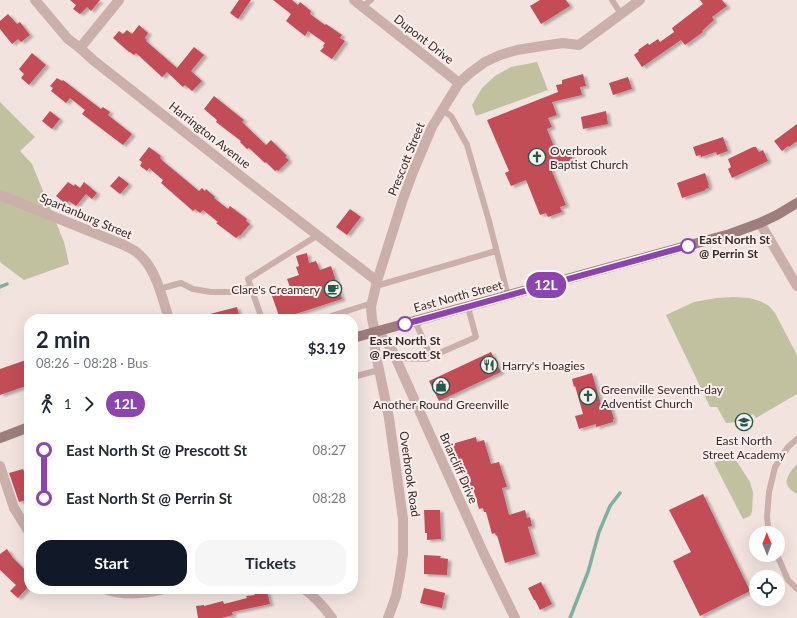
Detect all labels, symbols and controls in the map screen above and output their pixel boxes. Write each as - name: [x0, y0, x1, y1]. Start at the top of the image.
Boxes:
- street label: Dupont Drive: [391, 11, 457, 67]
- street label: Harrington Avenue: [166, 98, 254, 172]
- street label: Prescott Street: [384, 119, 428, 198]
- place label: Overbrook Baptist Church: [550, 143, 628, 172]
- church icon: Overbrook Baptist Church: [527, 147, 547, 167]
- street label: Spartanburg Street: [38, 190, 135, 243]
- place label: East North St @ Perrin St: [699, 232, 771, 261]
- marker: East North St @ Perrin St: [680, 238, 696, 254]
- line badge: 12L: [523, 272, 569, 298]
- text: 12L: [534, 276, 558, 293]
- street label: East North Street: [412, 277, 505, 315]
- cafe icon: Clare's Creamery: [323, 279, 343, 299]
- place label: Clare's Creamery: [231, 282, 321, 297]
- marker: East North St @ Prescott St: [397, 316, 413, 332]
- text: 2 min: [36, 326, 91, 353]
- place label: East North St @ Prescott St: [370, 333, 441, 362]
- text: $3.19: [308, 339, 346, 357]
- text: 08:26 – 08:28 · Bus: [36, 355, 148, 371]
- restaurant icon: Harry's Hoagies: [479, 355, 499, 375]
- place label: Harry's Hoagies: [502, 358, 585, 373]
- shop icon: Another Round Greenville: [431, 376, 451, 396]
- place label: Greenville Seventh-day Adventist Church: [601, 382, 724, 411]
- church icon: Greenville Seventh-day Adventist Church: [578, 386, 598, 406]
- icon: walk: [36, 393, 58, 415]
- icon: forward: [78, 393, 100, 415]
- text: 12L: [114, 395, 137, 412]
- text: 1: [64, 396, 72, 412]
- place label: Another Round Greenville: [373, 397, 509, 412]
- school or university icon: East North Street Academy: [734, 412, 754, 432]
- street label: Overbrook Road: [397, 430, 423, 518]
- street label: Briarcliff Drive: [437, 430, 481, 506]
- place label: East North Street Academy: [703, 433, 786, 462]
- text: East North St @ Prescott St: [66, 441, 247, 459]
- text: 08:27: [313, 442, 346, 458]
- text: East North St @ Perrin St: [66, 489, 232, 507]
- text: 08:28: [313, 490, 346, 506]
- north arrow: [749, 526, 785, 562]
- map controls: [749, 526, 785, 606]
- button: Start: [36, 540, 187, 586]
- button: Tickets: [195, 540, 346, 586]
- button: locate: [749, 570, 785, 606]

